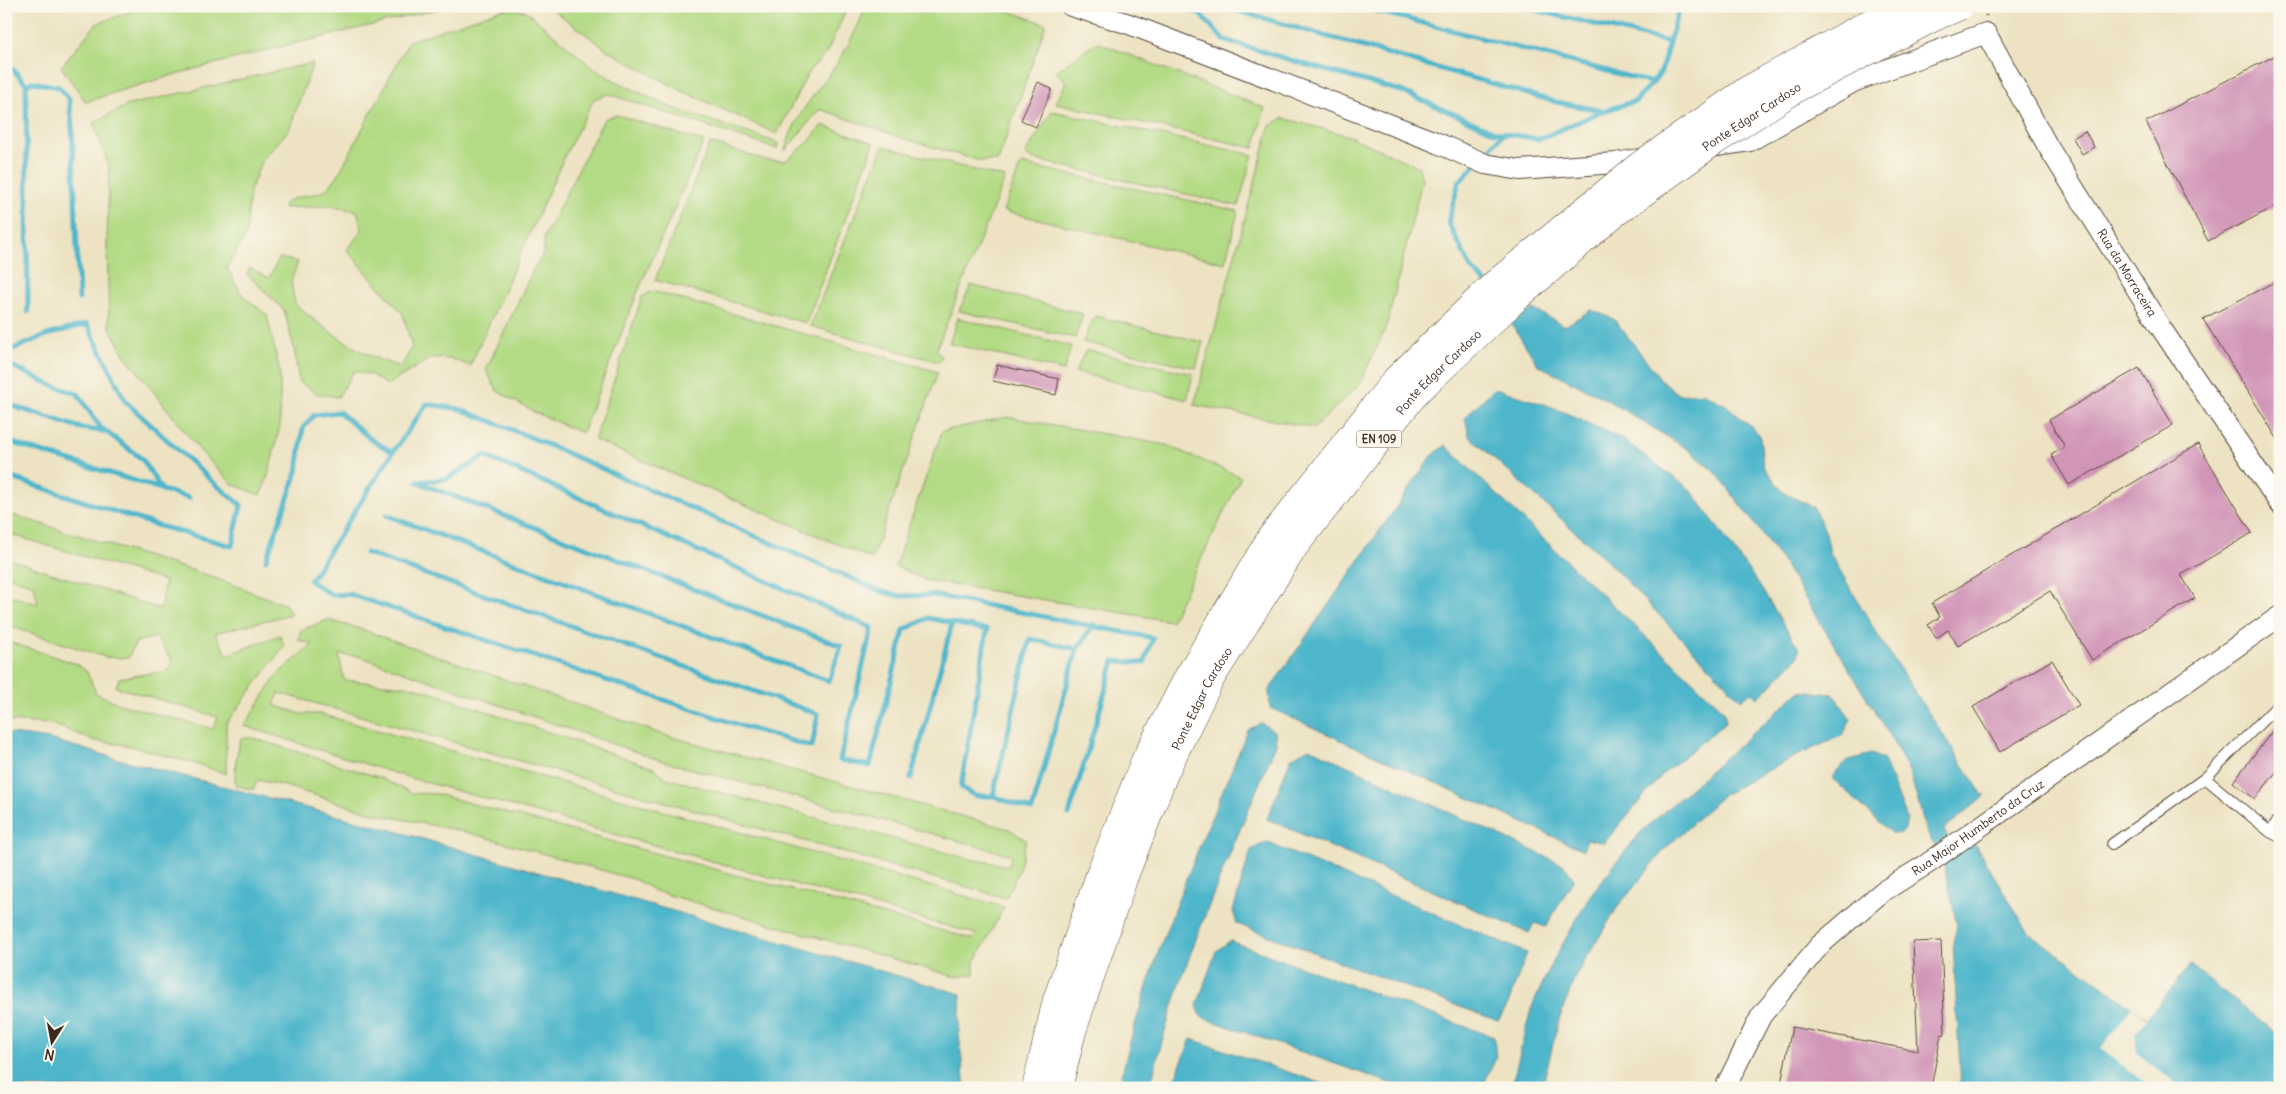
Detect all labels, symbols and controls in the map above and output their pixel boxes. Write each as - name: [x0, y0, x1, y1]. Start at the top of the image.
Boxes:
- street label: Ponte Edgar Cardoso: [1699, 79, 1804, 154]
- street label: Rua da Morraceira: [2094, 226, 2160, 319]
- street label: Ponte Edgar Cardoso: [1393, 326, 1484, 418]
- road number: EN 109: [1356, 430, 1402, 448]
- street label: Ponte Edgar Cardoso: [1168, 644, 1235, 753]
- street label: Rua Major Humberto da Cruz: [1909, 776, 2047, 879]
- north arrow: [28, 1016, 78, 1066]
- text: N: [43, 1045, 56, 1065]

